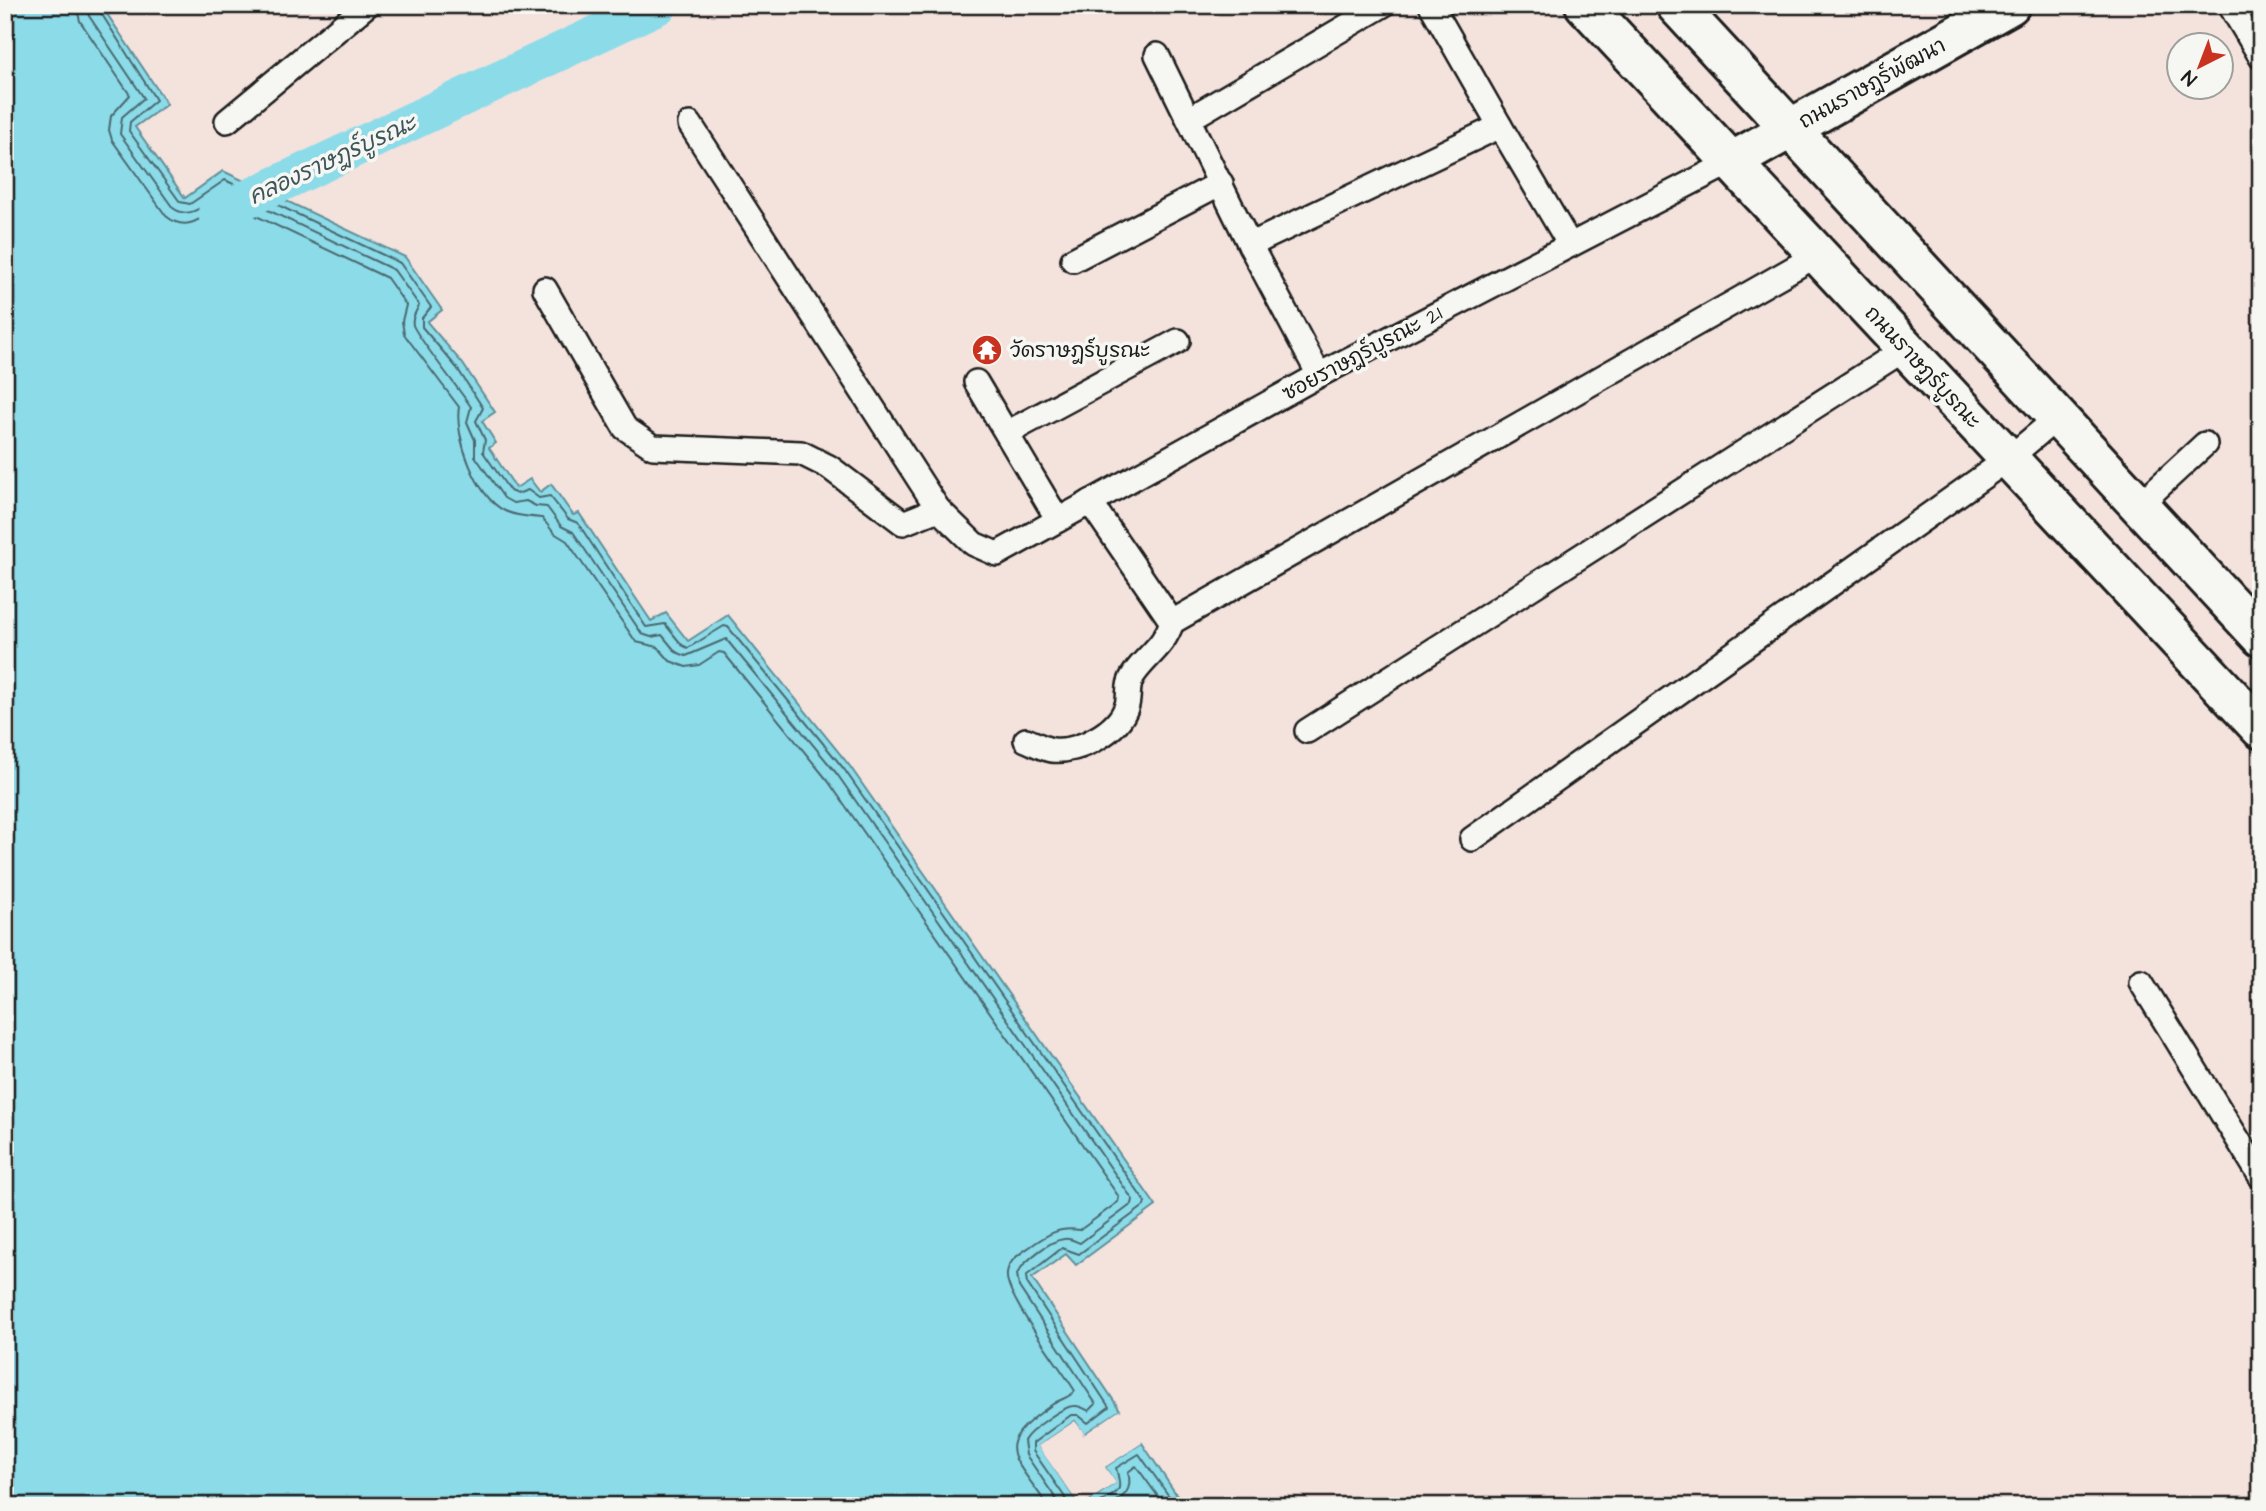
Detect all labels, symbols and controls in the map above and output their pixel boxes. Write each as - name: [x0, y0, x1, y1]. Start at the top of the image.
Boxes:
- street label: ถนนราษฎร์พัฒนา: [1794, 31, 1951, 136]
- north arrow: [2164, 32, 2234, 102]
- text: N: [2176, 63, 2203, 92]
- water label: คลองราษฎร์บูรณะ: [244, 106, 423, 213]
- street label: ซอยราษฎร์บูรณะ 21: [1277, 299, 1448, 409]
- street label: ถนนราษฎร์บูรณะ: [1857, 299, 1987, 436]
- temple icon: วัดราษฎร์บูรณะ: [970, 333, 1004, 367]
- place label: วัดราษฎร์บูรณะ: [1010, 336, 1150, 366]

